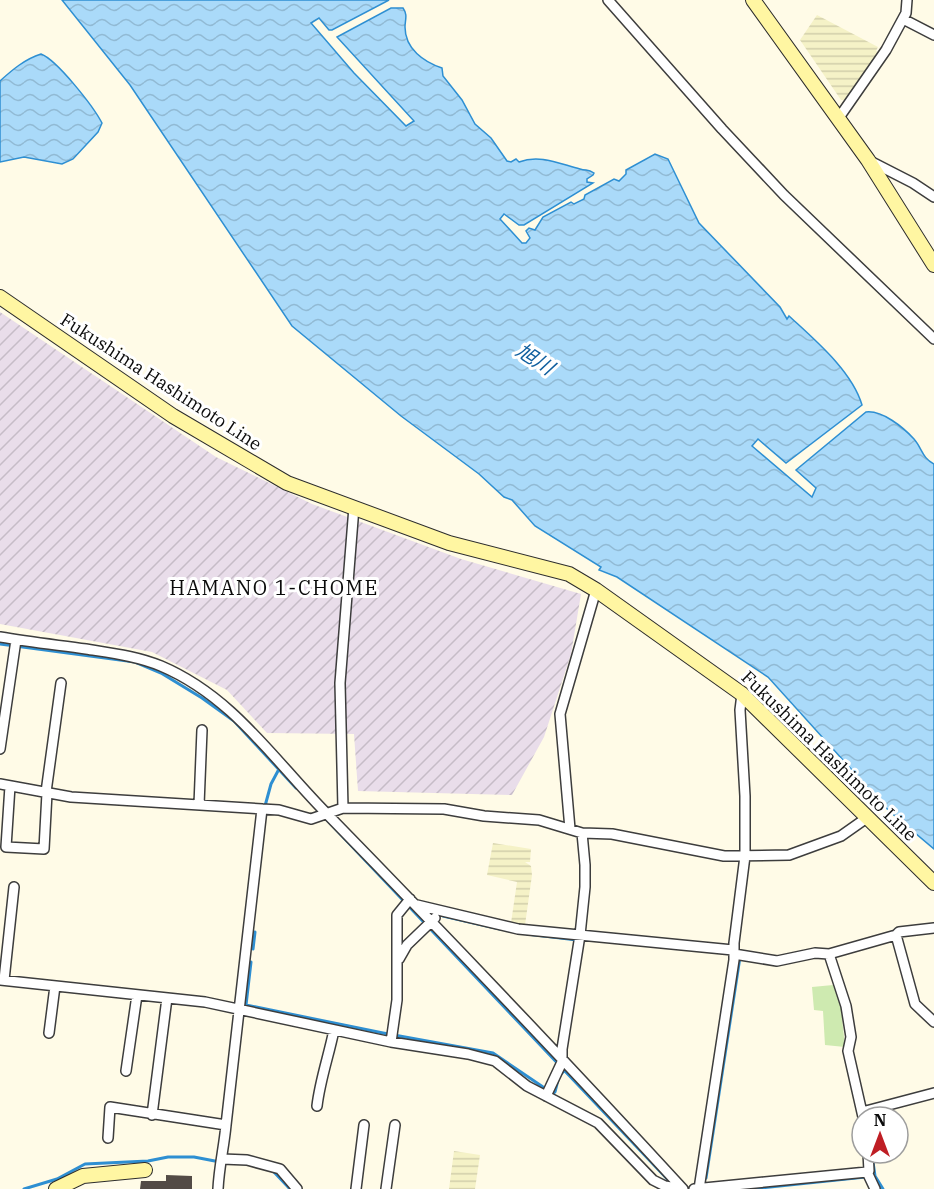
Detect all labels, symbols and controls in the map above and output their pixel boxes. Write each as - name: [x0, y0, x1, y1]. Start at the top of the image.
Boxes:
- street label: Fukushima Hashimoto Line: [56, 308, 266, 455]
- water label: 旭川: [511, 336, 561, 382]
- district label: HAMANO 1-CHOME: [169, 574, 379, 601]
- street label: Fukushima Hashimoto Line: [737, 666, 922, 846]
- north arrow: [850, 1105, 910, 1165]
- text: N: [874, 1110, 886, 1130]

